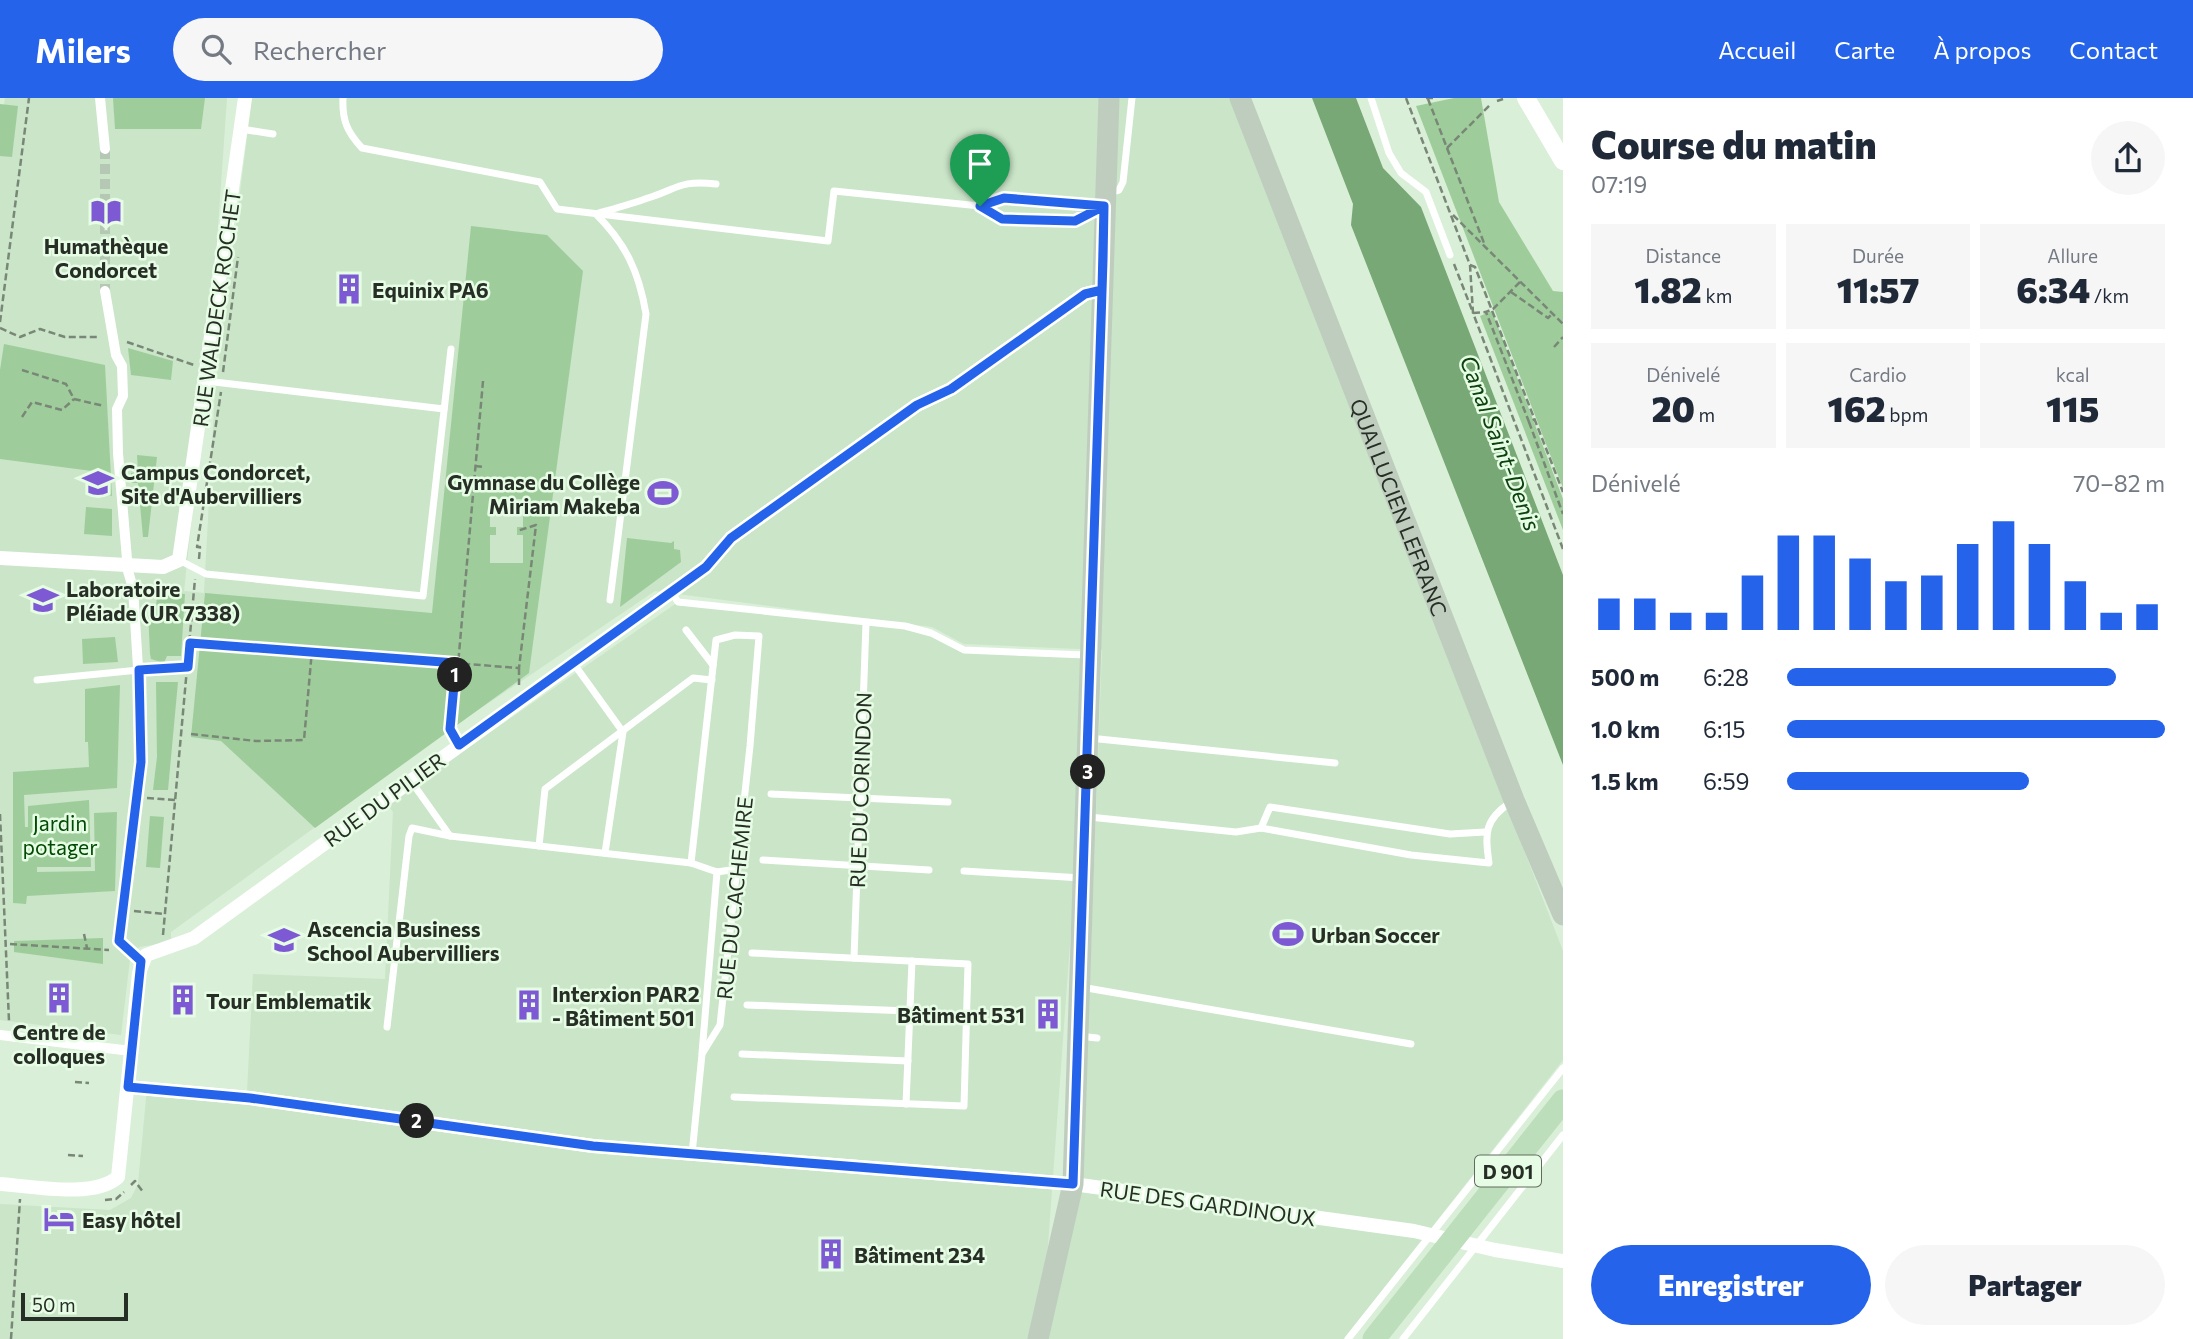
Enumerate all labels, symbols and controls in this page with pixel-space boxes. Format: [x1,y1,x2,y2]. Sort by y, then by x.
search box [173,18,663,81]
text: Milers [35,29,131,70]
icon: search [197,30,235,68]
text: Rechercher [253,34,386,65]
text: Accueil [1718,35,1796,64]
text: Carte [1834,35,1895,64]
text: À propos [1933,35,2031,64]
text: Contact [2069,35,2158,64]
text: Course du matin [1591,120,1876,167]
button: share [2091,121,2165,195]
pin [950,134,1010,206]
icon: arrive [961,145,999,183]
text: 07:19 [1591,170,1647,198]
street label: RUE WALDECK ROCHET [187,188,245,428]
library icon: Humathèque Condorcet [89,195,123,229]
place label: Humathèque Condorcet [44,233,168,282]
text: Distance [1646,244,1721,267]
text: Durée [1852,244,1904,267]
text: Allure [2047,244,2098,267]
text: 1.82 [1634,267,1702,310]
text: 11:57 [1837,267,1919,310]
text: 6:34 [2016,267,2090,310]
building icon: Equinix PA6 [332,272,366,306]
place label: Equinix PA6 [372,277,489,302]
text: km [1702,284,1732,307]
text: /km [2090,284,2129,307]
water label: Canal Saint-Denis [1455,351,1547,535]
text: Dénivelé [1646,363,1720,386]
text: Cardio [1849,363,1907,386]
text: kcal [2056,363,2090,386]
text: 20 [1652,386,1695,429]
text: 162 [1828,386,1886,429]
text: 115 [2046,386,2099,429]
street label: QUAI LUCIEN LEFRANC [1346,395,1453,619]
text: m [1695,403,1715,426]
text: bpm [1886,403,1928,426]
place label: Campus Condorcet, Site d'Aubervilliers [121,459,310,508]
school or university icon: Campus Condorcet, Site d'Aubervilliers [81,466,115,500]
place label: Gymnase du Collège Miriam Makeba [447,469,640,518]
text: Dénivelé [1591,469,1681,497]
text: 70–82 m [2073,469,2165,497]
sports icon: Gymnase du Collège Miriam Makeba [646,476,680,510]
place label: Laboratoire Pléiade (UR 7338) [66,576,240,625]
school or university icon: Laboratoire Pléiade (UR 7338) [26,583,60,617]
pin: 1 [438,658,472,692]
text: 1 [450,663,459,686]
text: 500 m [1591,663,1659,691]
text: 6:28 [1703,663,1749,691]
street label: RUE DU CORINDON [844,692,876,888]
text: 1.0 km [1591,715,1660,743]
text: 6:15 [1703,715,1745,743]
street label: RUE DU PILIER [318,747,450,851]
pin: 3 [1070,754,1106,790]
text: 3 [1082,760,1093,783]
text: 1.5 km [1591,767,1659,795]
text: 6:59 [1703,767,1750,795]
street label: RUE DU CACHEMIRE [711,795,757,1001]
park label: Jardin potager [22,810,98,859]
place label: Ascencia Business School Aubervilliers [307,916,500,965]
sports icon: Urban Soccer [1271,917,1305,951]
place label: Urban Soccer [1311,922,1440,947]
school or university icon: Ascencia Business School Aubervilliers [267,923,301,957]
building icon: Centre de colloques [42,981,76,1015]
place label: Interxion PAR2 - Bâtiment 501 [552,981,700,1030]
building icon: Tour Emblematik [166,983,200,1017]
place label: Tour Emblematik [206,988,371,1013]
building icon: Interxion PAR2 - Bâtiment 501 [512,988,546,1022]
building icon: Bâtiment 531 [1031,997,1065,1031]
place label: Bâtiment 531 [897,1002,1025,1027]
place label: Centre de colloques [12,1019,106,1068]
pin: 2 [400,1104,434,1138]
text: 2 [411,1109,422,1132]
road number: D 901 [1475,1156,1541,1186]
street label: RUE DES GARDINOUX [1099,1175,1317,1231]
hotel icon: Easy hôtel [42,1202,76,1236]
place label: Easy hôtel [82,1207,181,1232]
building icon: Bâtiment 234 [814,1237,848,1271]
place label: Bâtiment 234 [854,1242,985,1267]
button: Enregistrer [1591,1245,1871,1325]
button: Partager [1885,1245,2165,1325]
scale bar [21,1290,128,1322]
text: 50 m [32,1293,76,1316]

